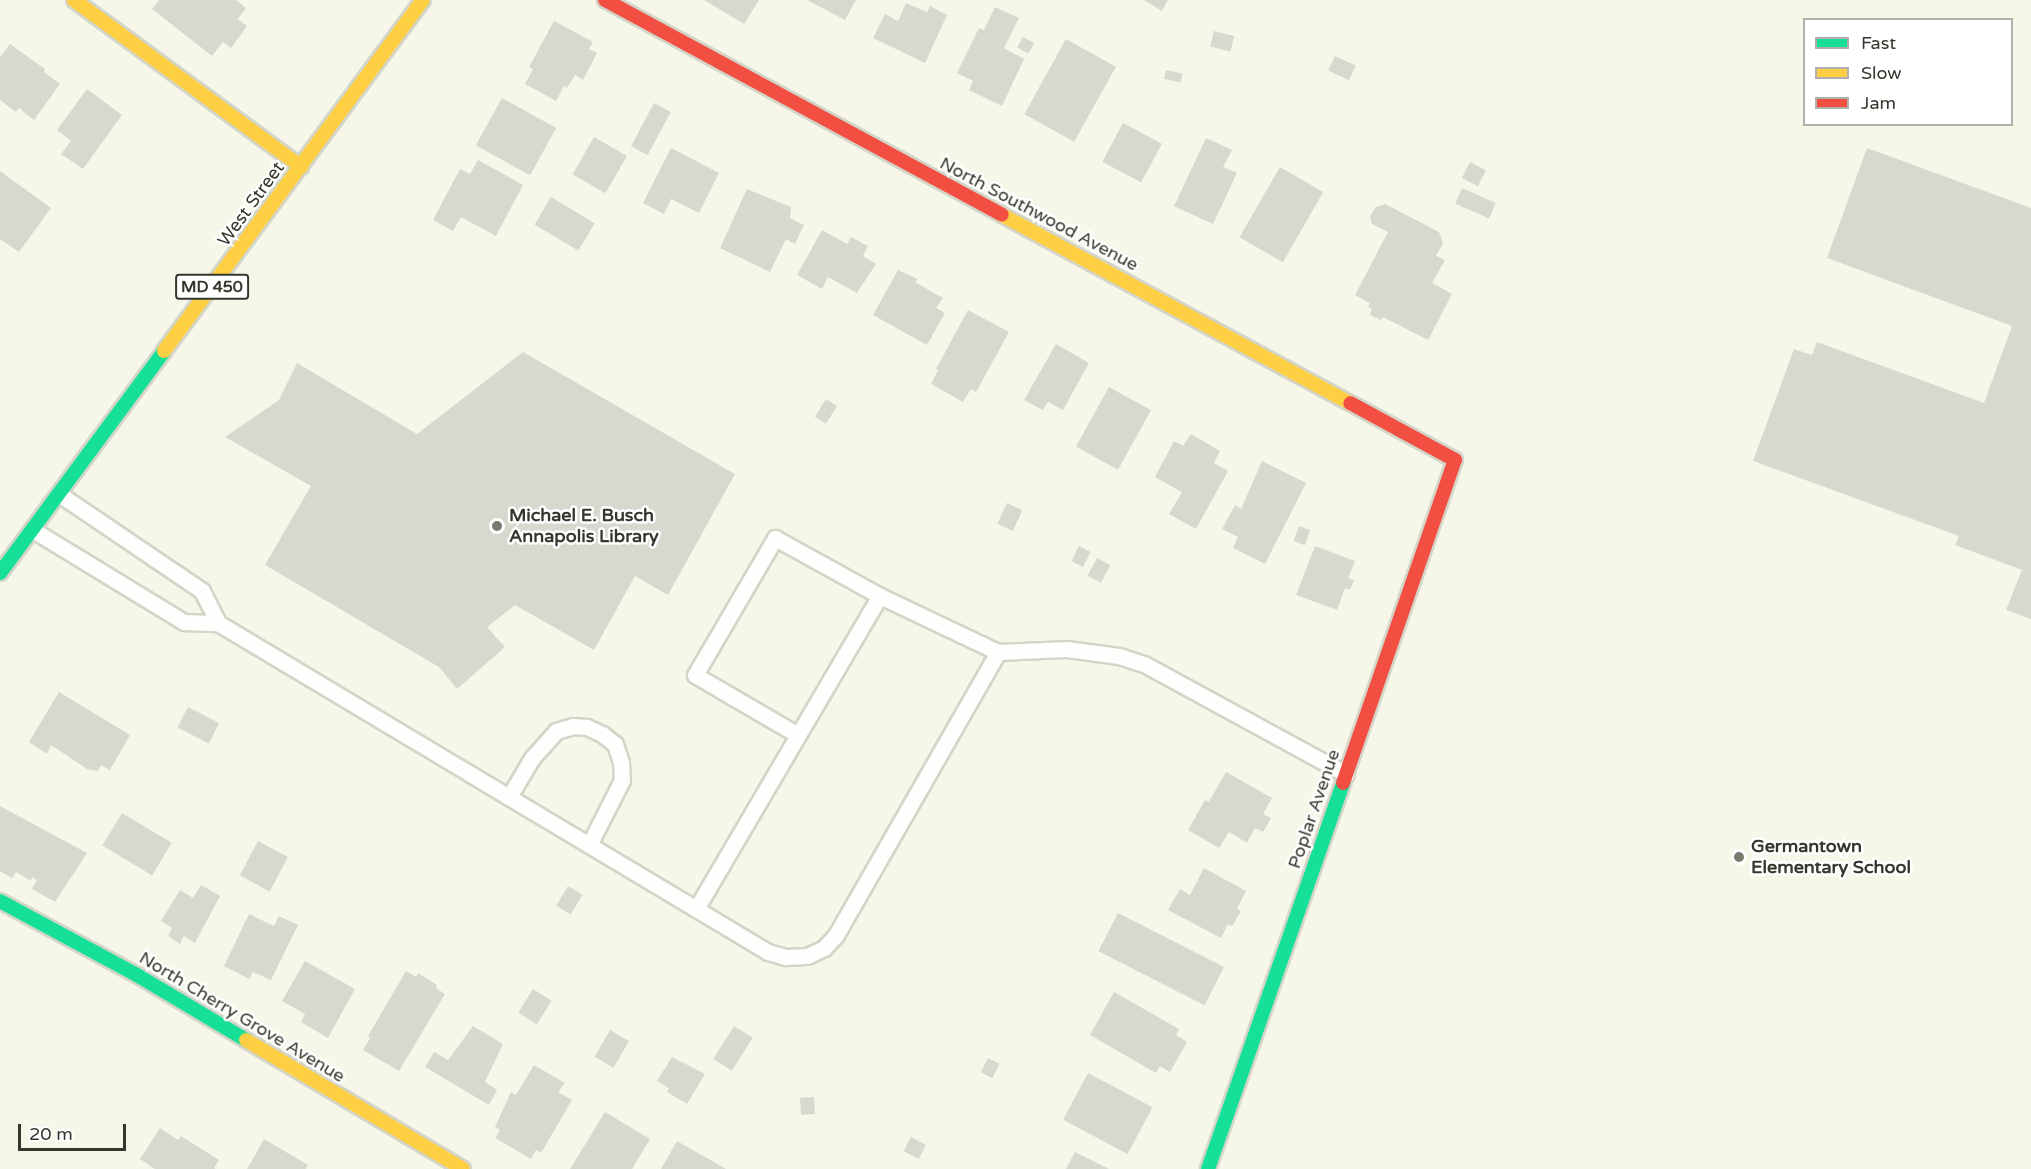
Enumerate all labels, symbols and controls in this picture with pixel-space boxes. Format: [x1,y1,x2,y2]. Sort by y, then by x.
legend [1803,18,2013,126]
text: Fast [1861,32,1896,54]
text: Slow [1861,62,1902,84]
text: Jam [1861,92,1896,114]
street label: North Southwood Avenue [936,152,1142,276]
street label: West Street [213,158,289,250]
road number: MD 450 [174,274,250,300]
place label: Michael E. Busch Annapolis Library [509,505,659,548]
marker: Michael E. Busch Annapolis Library [490,519,504,533]
street label: Poplar Avenue [1283,747,1345,871]
place label: Germantown Elementary School [1751,836,1911,878]
marker: Germantown Elementary School [1732,850,1746,864]
street label: North Cherry Grove Avenue [135,947,349,1087]
scale bar [21,1112,129,1150]
text: 20 m [29,1123,73,1145]

